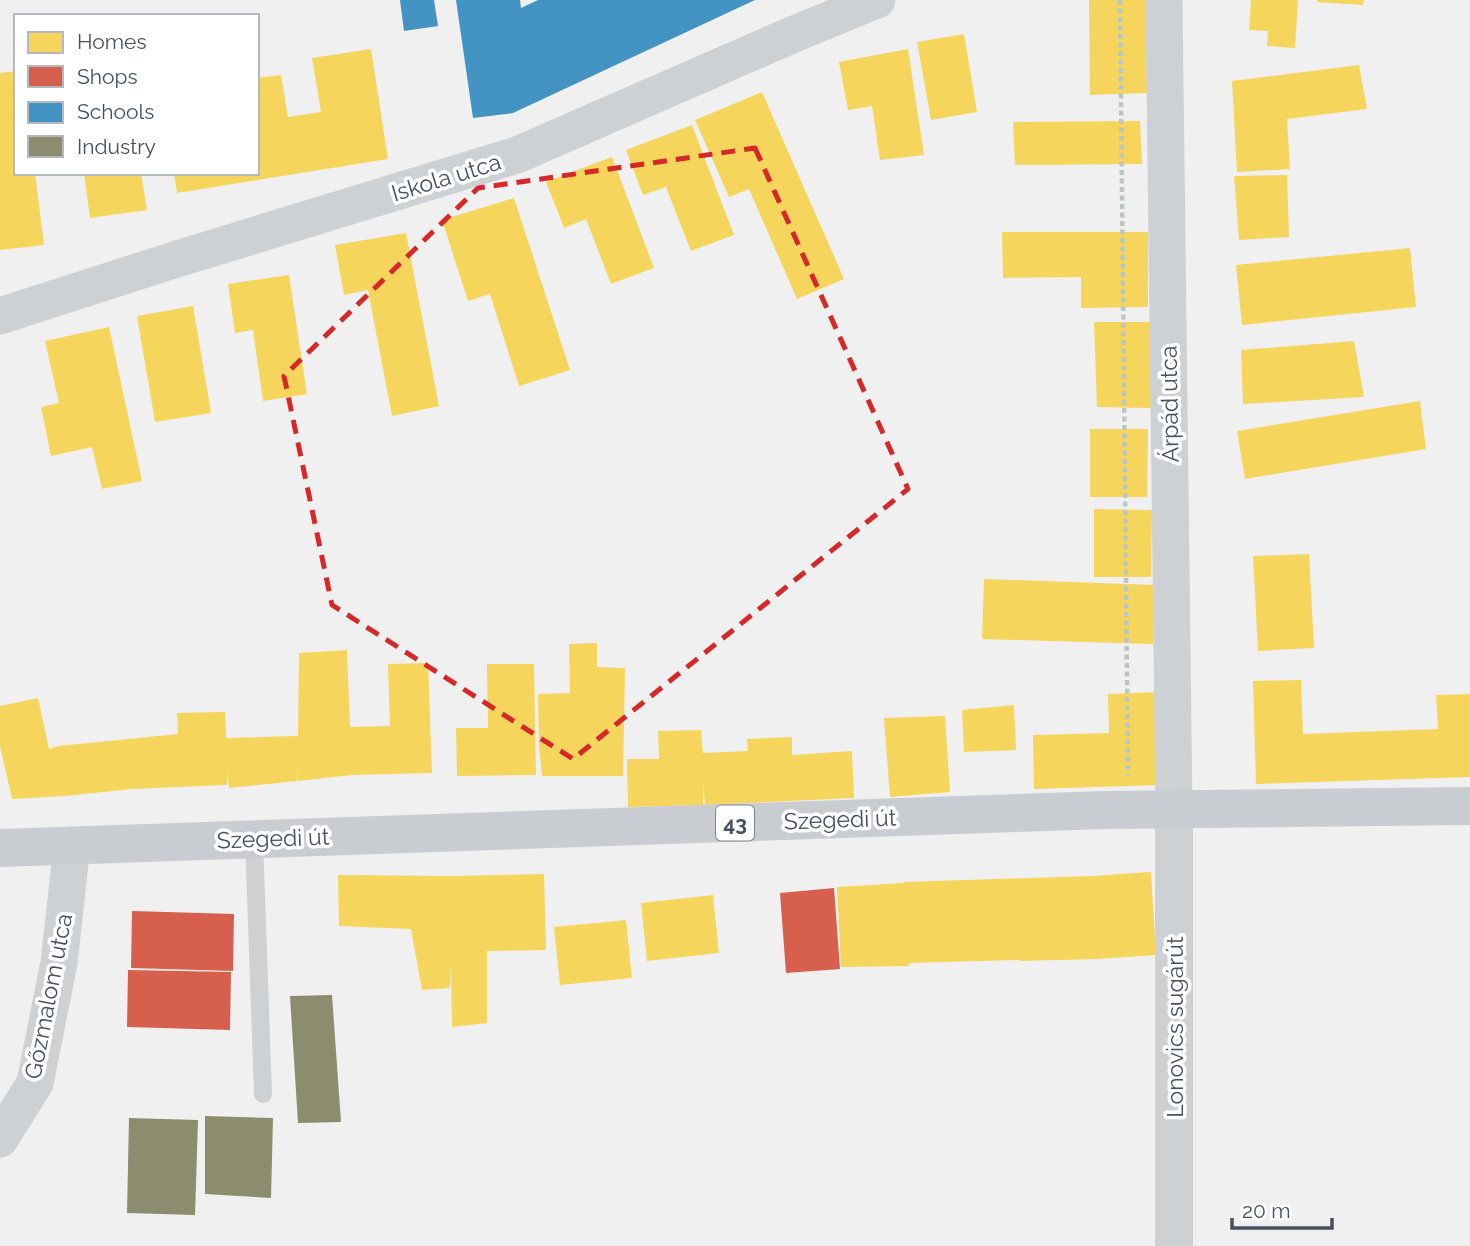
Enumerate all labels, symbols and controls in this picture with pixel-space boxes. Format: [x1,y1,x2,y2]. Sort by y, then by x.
legend [14,14,259,175]
text: Homes [77,29,147,54]
text: Shops [77,64,138,89]
text: Schools [77,99,154,124]
text: Industry [77,134,156,159]
street label: Iskola utca [388,148,504,206]
street label: Árpád utca [1154,345,1184,463]
street label: Szegedi út [783,804,897,834]
road number: 43 [716,806,754,840]
street label: Szegedi út [216,823,330,853]
street label: Gőzmalom utca [19,911,77,1081]
street label: Lonovics sugárút [1161,936,1188,1118]
scale bar [1232,1186,1332,1230]
text: 20 m [1242,1198,1290,1223]

